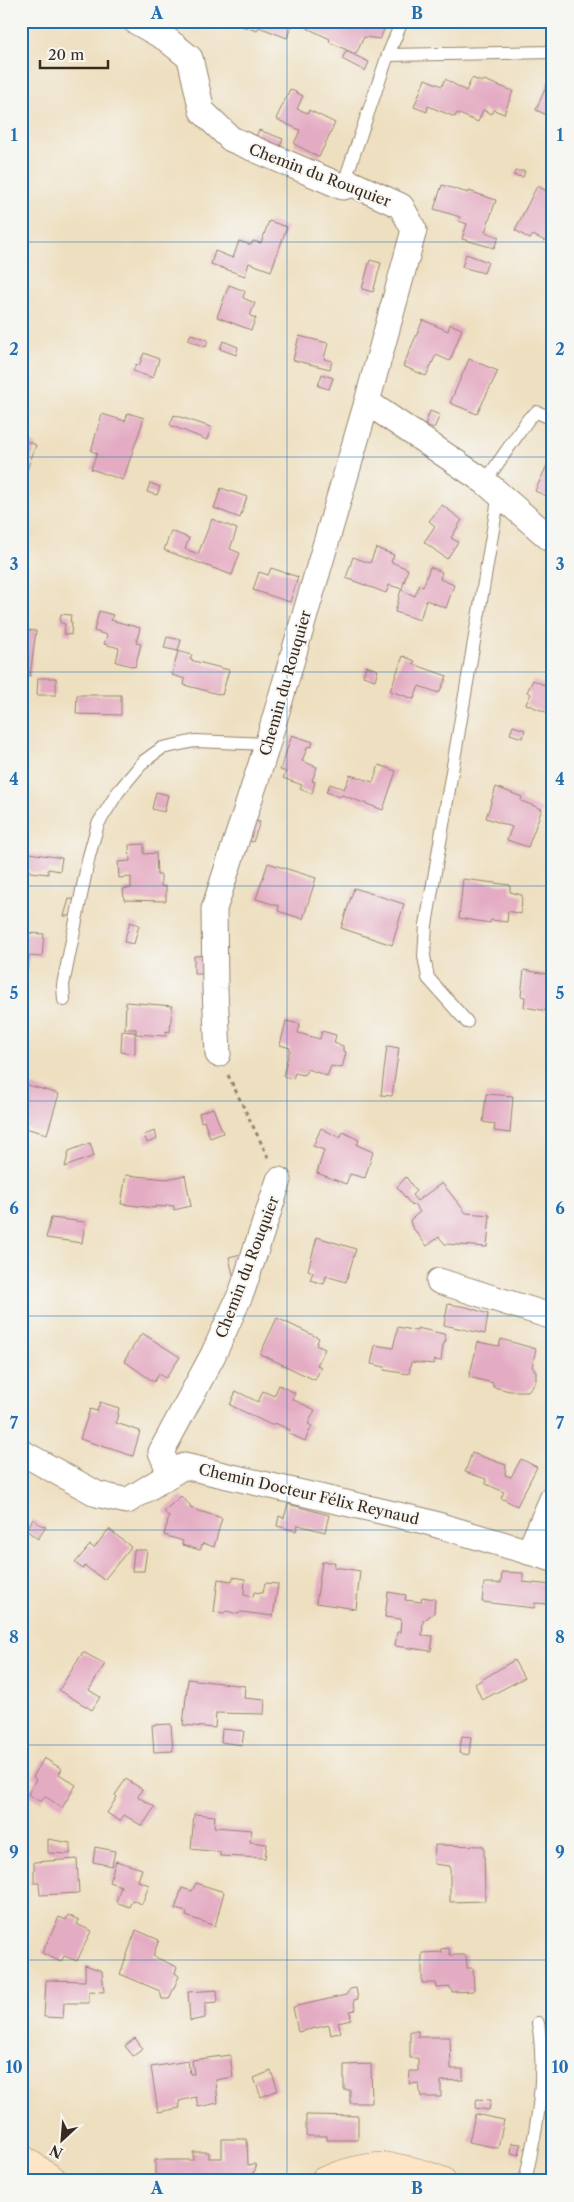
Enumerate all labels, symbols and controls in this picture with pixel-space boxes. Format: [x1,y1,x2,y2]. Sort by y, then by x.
text: A [150,3,164,23]
text: B [411,3,423,23]
scale bar [40,38,108,70]
text: 20 m [48,45,84,64]
text: 1 [10,125,18,145]
text: 1 [556,125,564,145]
street label: Chemin du Rouquier [246,139,394,211]
text: 2 [9,339,19,359]
text: 2 [555,339,565,359]
text: 3 [9,554,19,574]
text: 3 [555,554,565,574]
street label: Chemin du Rouquier [255,607,315,758]
text: 4 [9,769,19,789]
text: 4 [555,769,565,789]
text: 5 [10,983,19,1003]
text: 5 [556,983,565,1003]
street label: Chemin du Rouquier [211,1193,283,1341]
text: 6 [9,1198,19,1218]
text: 6 [555,1198,565,1218]
text: 7 [10,1413,19,1433]
text: 7 [556,1413,565,1433]
street label: Chemin Docteur Félix Reynaud [197,1459,421,1529]
text: 8 [9,1627,19,1647]
text: 8 [555,1627,565,1647]
text: 9 [9,1842,19,1862]
text: 9 [555,1842,565,1862]
text: 10 [5,2057,23,2077]
text: 10 [551,2057,569,2077]
north arrow [38,2114,88,2164]
text: N [47,2141,66,2162]
text: A [150,2178,164,2198]
text: B [411,2178,423,2198]

